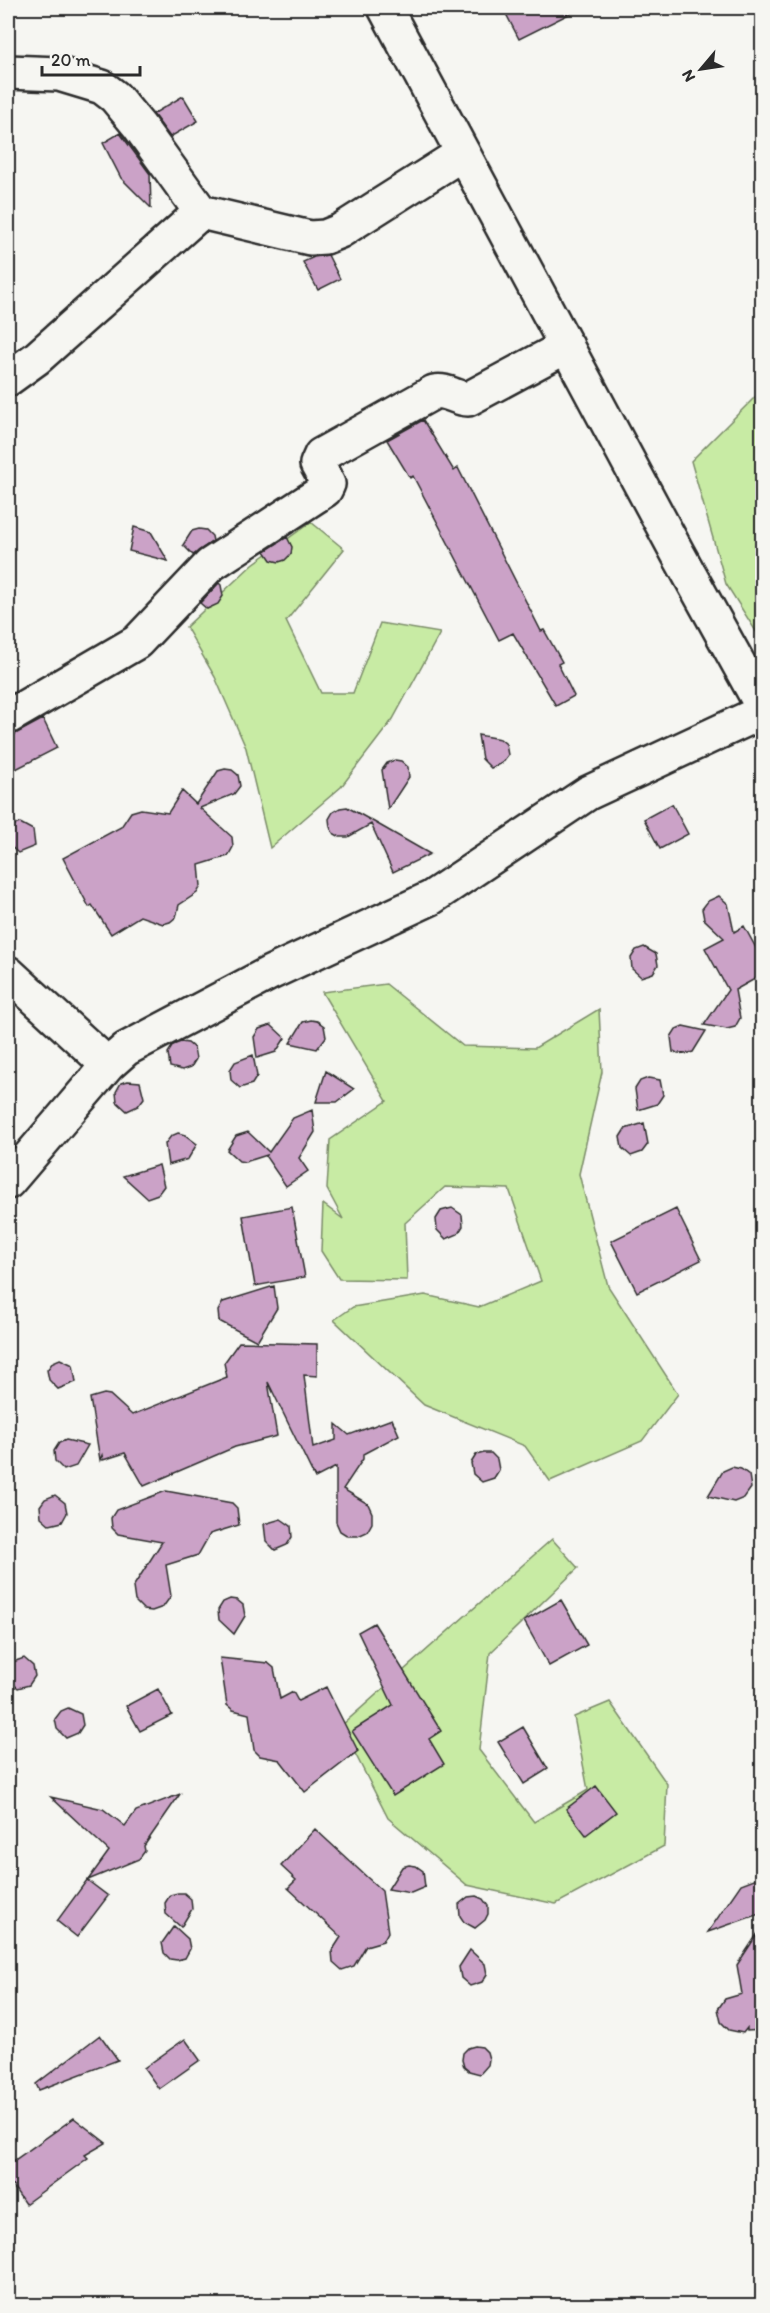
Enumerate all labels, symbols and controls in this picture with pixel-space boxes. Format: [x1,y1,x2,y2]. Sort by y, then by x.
scale bar [42,39,140,77]
north arrow [671,39,731,99]
text: 20 m [51,49,91,71]
text: N [677,67,699,85]

